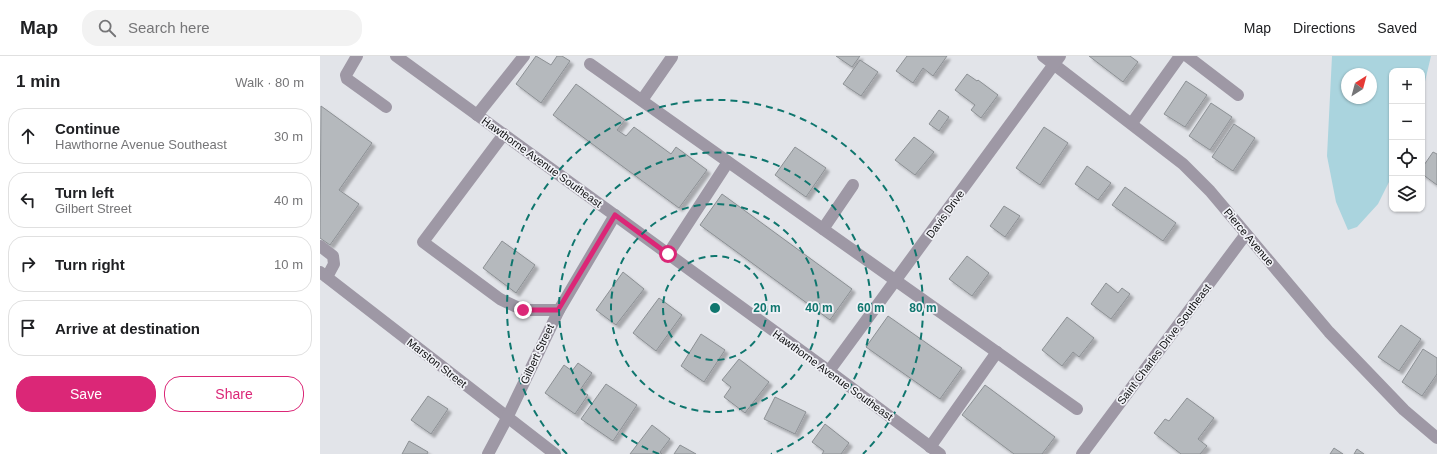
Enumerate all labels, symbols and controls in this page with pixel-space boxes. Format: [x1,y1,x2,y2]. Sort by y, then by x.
search box [82,10,362,46]
text: Map [20,17,58,38]
icon: search [96,17,118,39]
text: Search here [128,19,210,36]
text: Map [1244,20,1271,36]
text: Directions [1293,20,1355,36]
text: Saved [1377,20,1417,36]
north arrow [1341,68,1377,104]
map controls [1389,68,1425,212]
button: + [1389,68,1425,104]
text: 1 min [16,72,60,91]
text: Walk · 80 m [235,75,304,90]
button: − [1389,104,1425,140]
street label: Hawthorne Avenue Southeast [480,114,604,210]
text: Continue [55,120,120,137]
icon: ahead [17,125,39,147]
text: 30 m [274,129,303,144]
text: Hawthorne Avenue Southeast [55,137,227,152]
button: locate [1389,140,1425,176]
button: layers [1389,176,1425,212]
text: Turn left [55,184,114,201]
street label: Davis Drive [924,188,966,240]
icon: left [17,189,39,211]
text: 40 m [274,193,303,208]
text: Gilbert Street [55,201,132,216]
street label: Pierce Avenue [1222,206,1276,268]
route start [659,245,677,263]
icon: right [17,253,39,275]
text: Turn right [55,256,125,273]
text: 10 m [274,257,303,272]
street label: Saint Charles Drive Southeast [1115,282,1213,406]
route end [514,301,532,319]
centre of rings [708,301,722,315]
text: 20 m [753,301,781,315]
text: 40 m [805,301,833,315]
text: 60 m [857,301,885,315]
text: 80 m [909,301,937,315]
icon: arrive [17,317,39,339]
text: Arrive at destination [55,320,200,337]
street label: Gilbert Street [518,322,556,386]
street label: Hawthorne Avenue Southeast [771,327,895,423]
street label: Marston Street [405,336,469,390]
button: Save [16,376,156,412]
button: Share [164,376,304,412]

